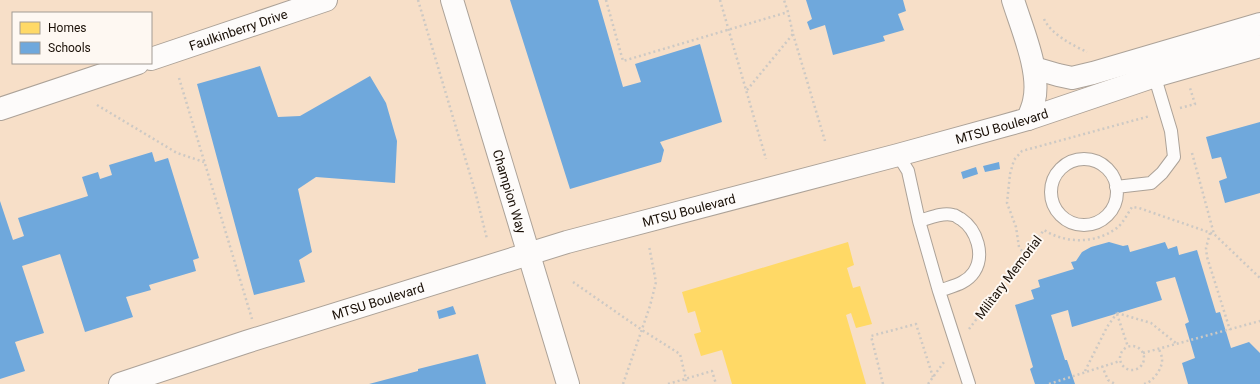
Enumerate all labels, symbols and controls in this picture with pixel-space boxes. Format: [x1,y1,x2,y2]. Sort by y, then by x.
street label: Faulkinberry Drive [187,6,290,54]
legend [12,12,152,64]
text: Homes [48,21,86,35]
text: Schools [48,41,91,55]
street label: MTSU Boulevard [954,106,1050,147]
street label: Champion Way [490,148,529,235]
street label: MTSU Boulevard [641,191,737,230]
street label: Military Memorial [972,232,1045,322]
street label: MTSU Boulevard [330,280,426,323]

